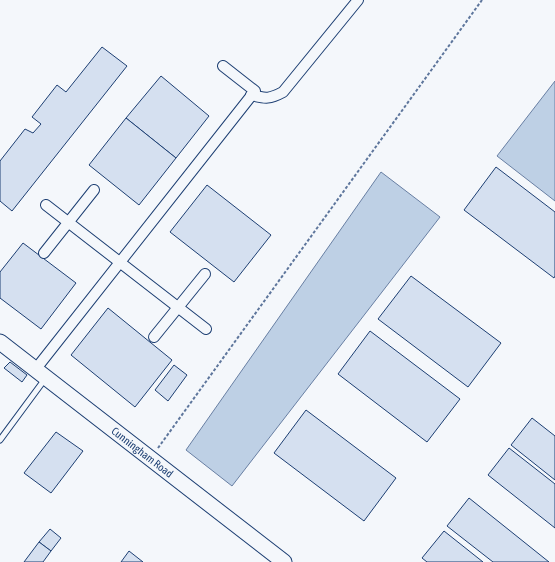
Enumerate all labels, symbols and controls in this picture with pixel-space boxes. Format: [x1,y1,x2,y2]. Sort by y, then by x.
street label: Cunningham Road [109,425,175,480]

